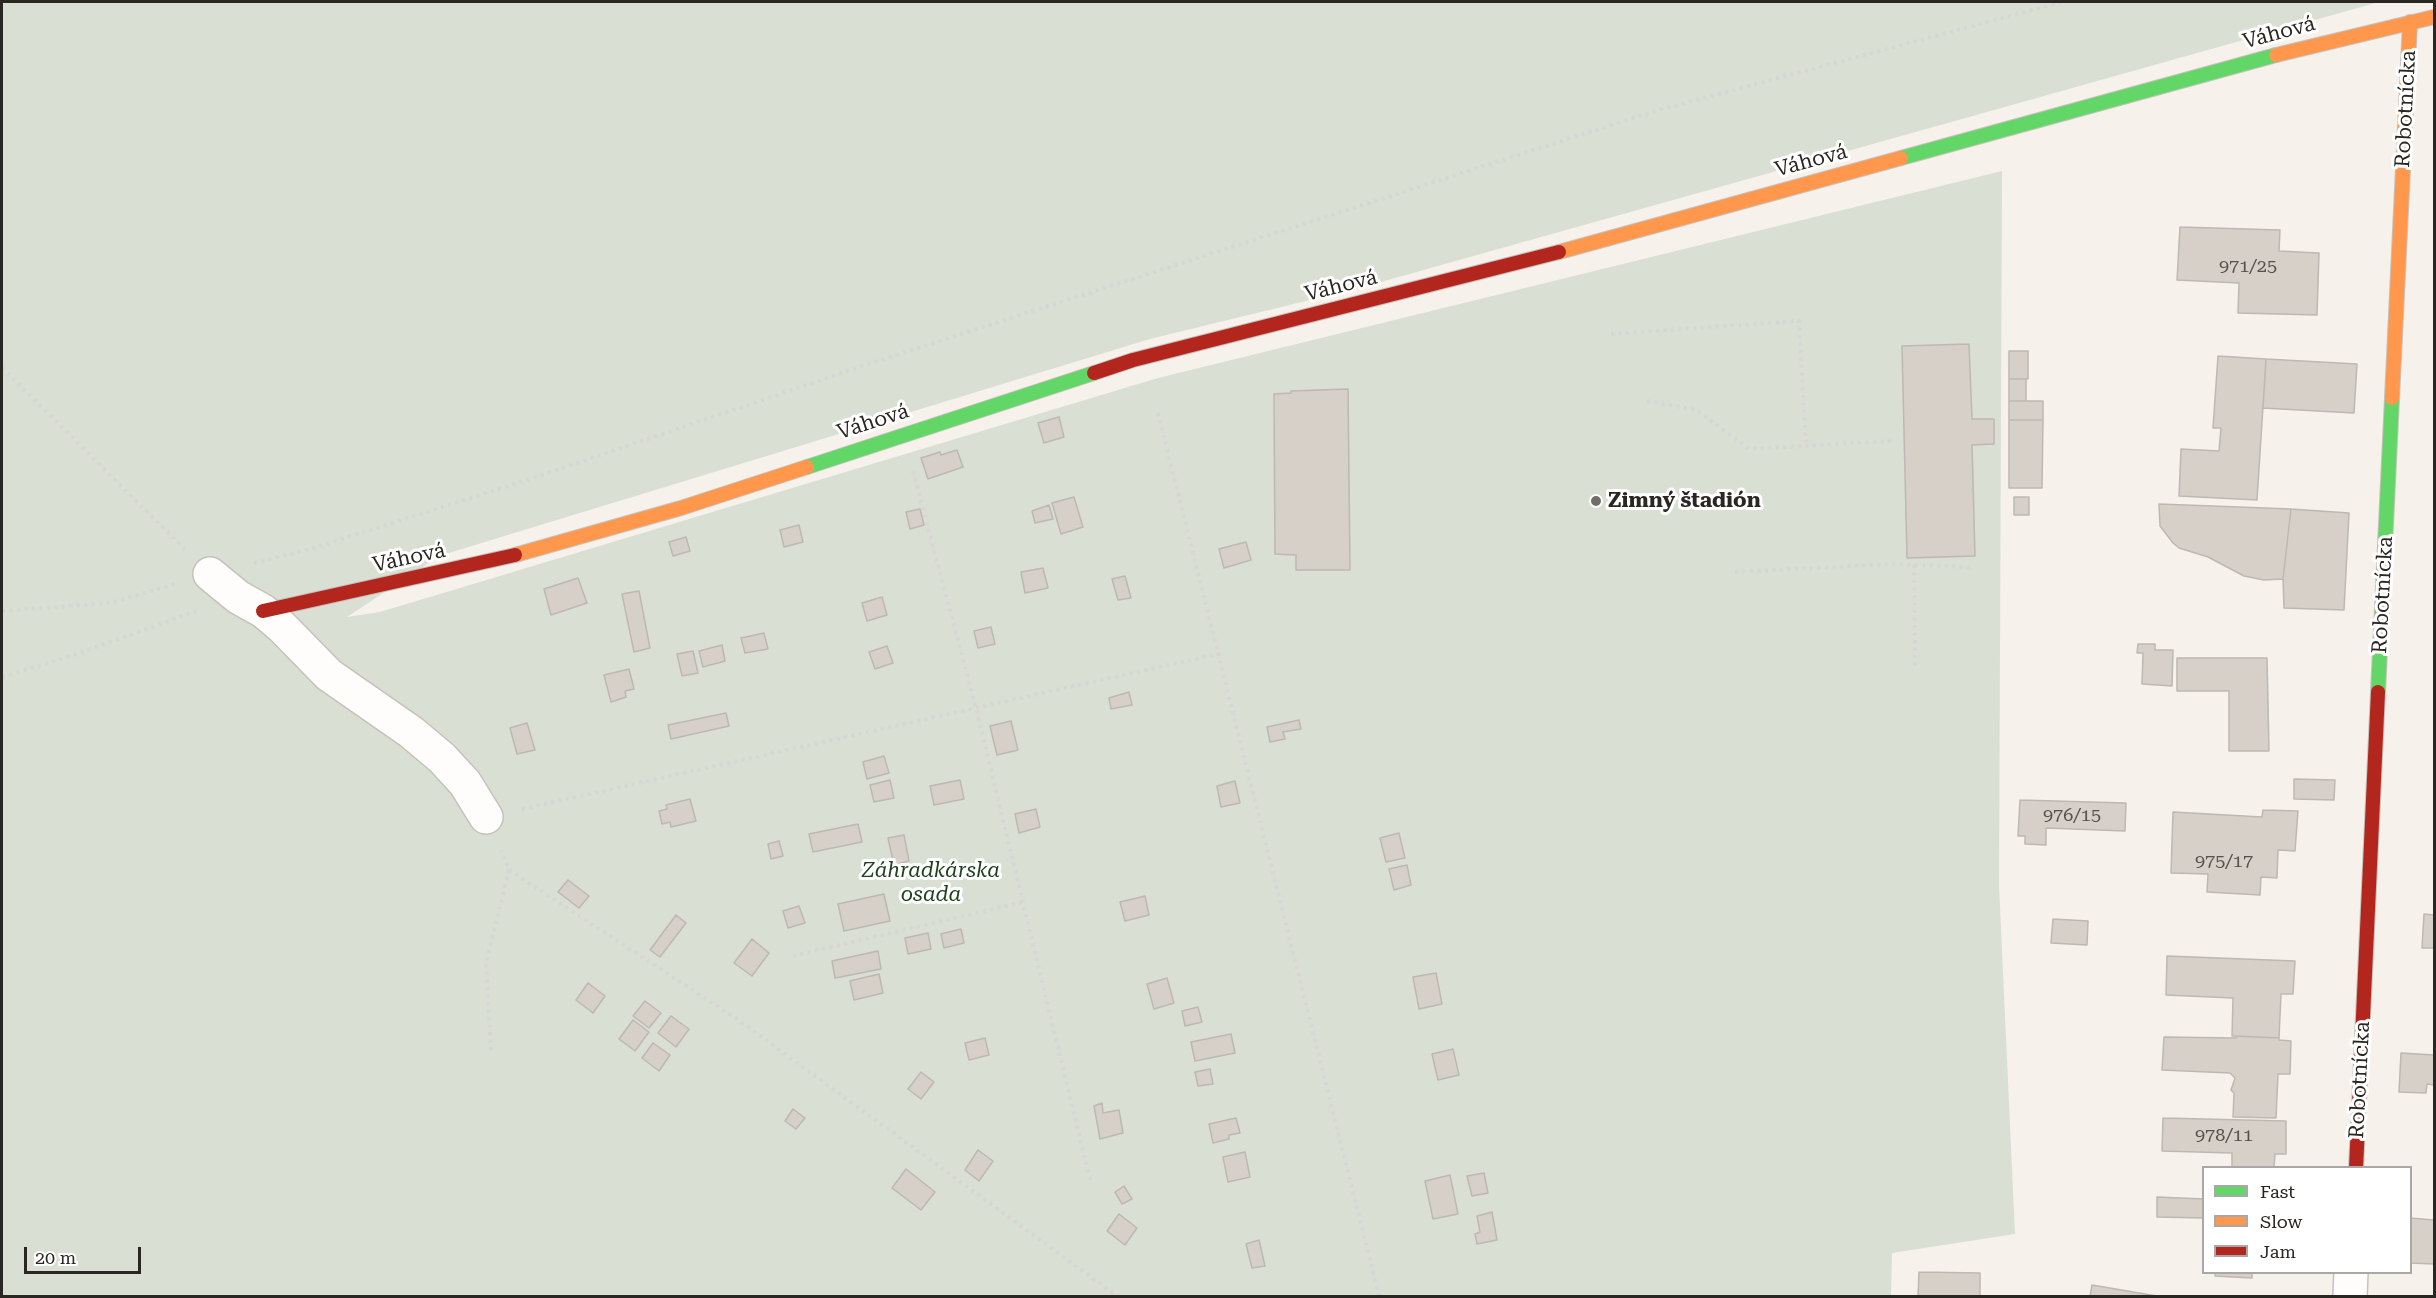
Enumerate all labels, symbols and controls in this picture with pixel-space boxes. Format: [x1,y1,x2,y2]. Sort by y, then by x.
street label: Váhová [2240,11,2318,55]
street label: Robotnícka [2390,50,2422,168]
street label: Váhová [1772,139,1850,183]
house number: 971/25 [2219,256,2277,278]
street label: Váhová [1302,265,1380,307]
street label: Váhová [834,399,912,445]
place label: Zimný štadión [1608,488,1761,514]
marker: Zimný štadión [1589,494,1603,508]
street label: Robotnícka [2367,536,2399,654]
street label: Váhová [370,538,448,578]
house number: 976/15 [2043,805,2101,827]
house number: 975/17 [2195,851,2253,873]
park label: Záhradkárska osada [862,858,1000,908]
street label: Robotnícka [2344,1021,2376,1139]
house number: 978/11 [2195,1125,2253,1147]
legend [2202,1166,2412,1274]
text: Fast [2260,1181,2295,1202]
text: Slow [2260,1211,2302,1232]
scale bar [27,1235,144,1273]
text: Jam [2260,1241,2296,1262]
text: 20 m [35,1247,76,1268]

